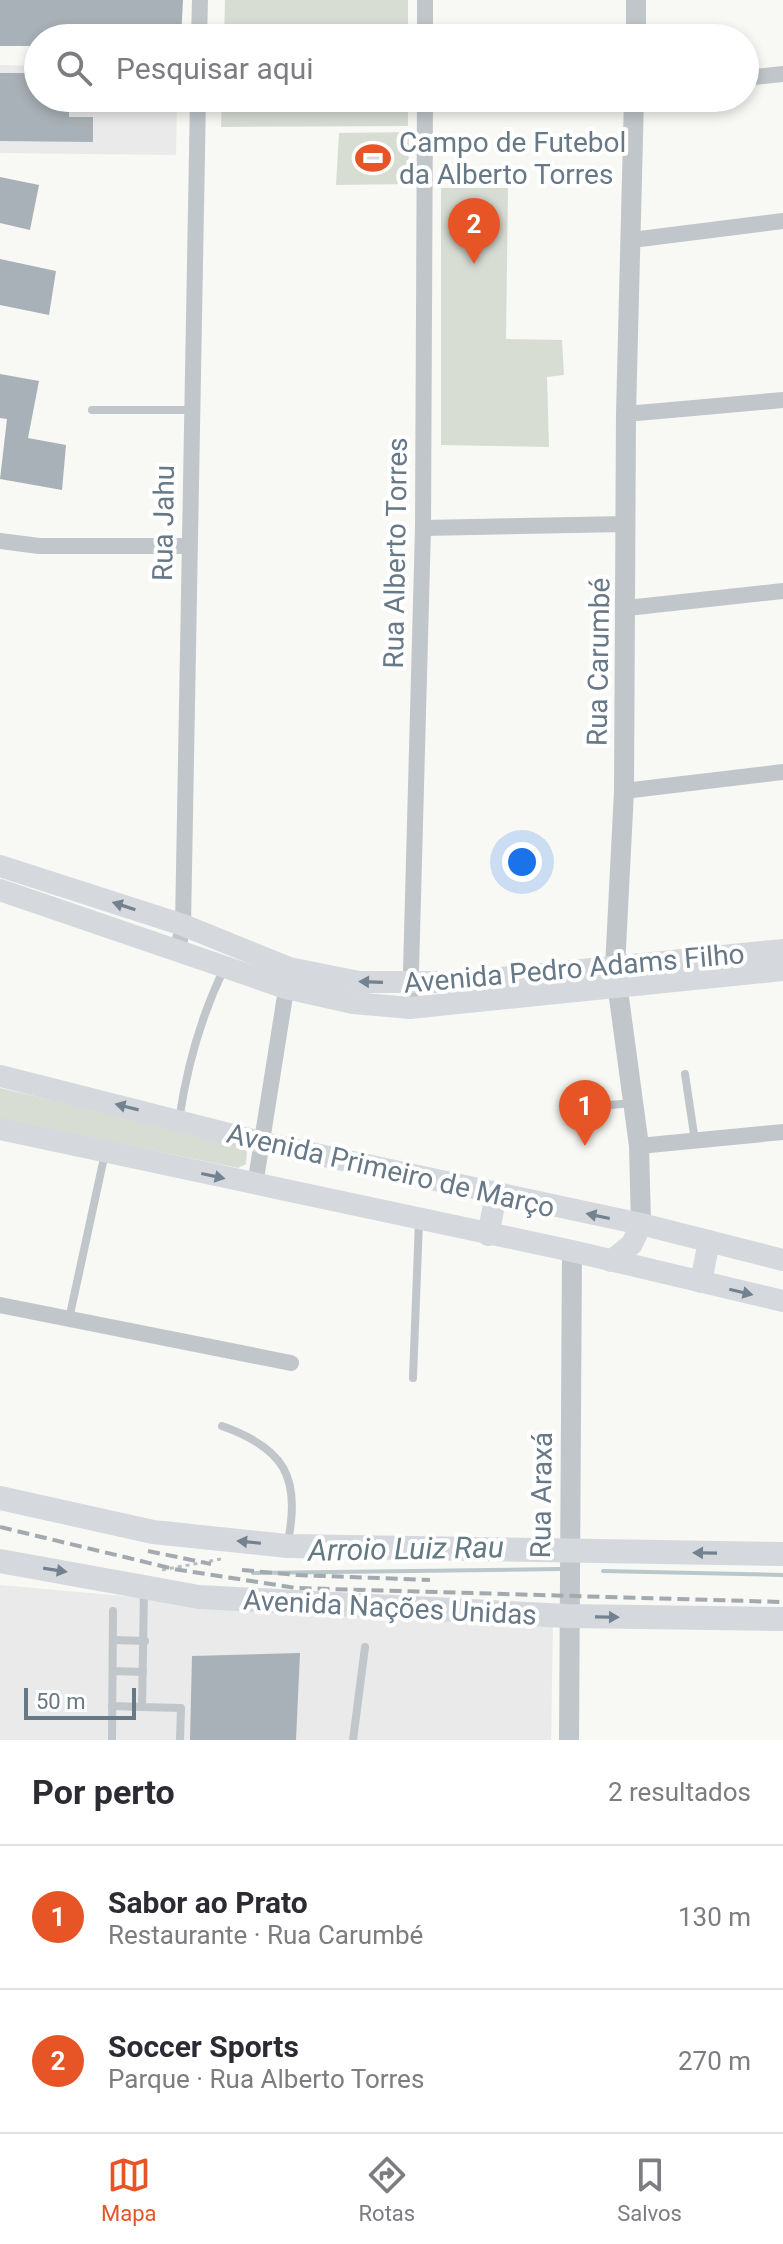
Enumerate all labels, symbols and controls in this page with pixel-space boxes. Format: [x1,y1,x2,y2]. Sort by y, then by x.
search box [24,24,759,112]
icon: search [52,46,96,90]
text: Pesquisar aqui [116,51,314,86]
place label: Campo de Futebol da Alberto Torres [399,126,626,191]
sports icon: Campo de Futebol da Alberto Torres [354,139,392,177]
pin: 2 [448,198,500,264]
street label: Rua Alberto Torres [377,437,414,669]
street label: Rua Jahu [146,465,181,581]
street label: Rua Carumbé [581,578,616,746]
your location [502,842,542,882]
one-way arrow [111,899,135,911]
street label: Avenida Pedro Adams Filho [402,937,746,1000]
one-way arrow [358,976,383,989]
pin: 1 [559,1080,611,1146]
one-way arrow [114,1101,139,1113]
street label: Avenida Primeiro de Março [224,1117,558,1224]
one-way arrow [201,1170,226,1183]
one-way arrow [586,1209,611,1221]
one-way arrow [729,1286,754,1298]
street label: Rua Araxá [524,1432,559,1559]
water label: Arroio Luiz Rau [306,1529,504,1568]
one-way arrow [236,1536,261,1549]
one-way arrow [692,1547,717,1559]
one-way arrow [43,1565,68,1577]
street label: Avenida Nações Unidas [242,1583,538,1632]
one-way arrow [595,1610,620,1623]
scale bar [24,1684,136,1720]
text: 50 m [36,1689,85,1714]
text: Por perto [32,1772,175,1812]
text: 2 resultados [608,1777,751,1807]
text: Sabor ao Prato [108,1885,308,1920]
text: 1 [51,1902,65,1932]
text: 130 m [678,1902,751,1932]
text: Restaurante · Rua Carumbé [108,1920,423,1950]
text: Soccer Sports [108,2029,299,2064]
text: 2 [51,2046,65,2076]
text: 270 m [678,2046,751,2076]
text: Parque · Rua Alberto Torres [108,2064,424,2094]
tab: Mapa [101,2153,157,2226]
tab: Rotas [359,2153,415,2226]
tab: Salvos [617,2153,682,2226]

